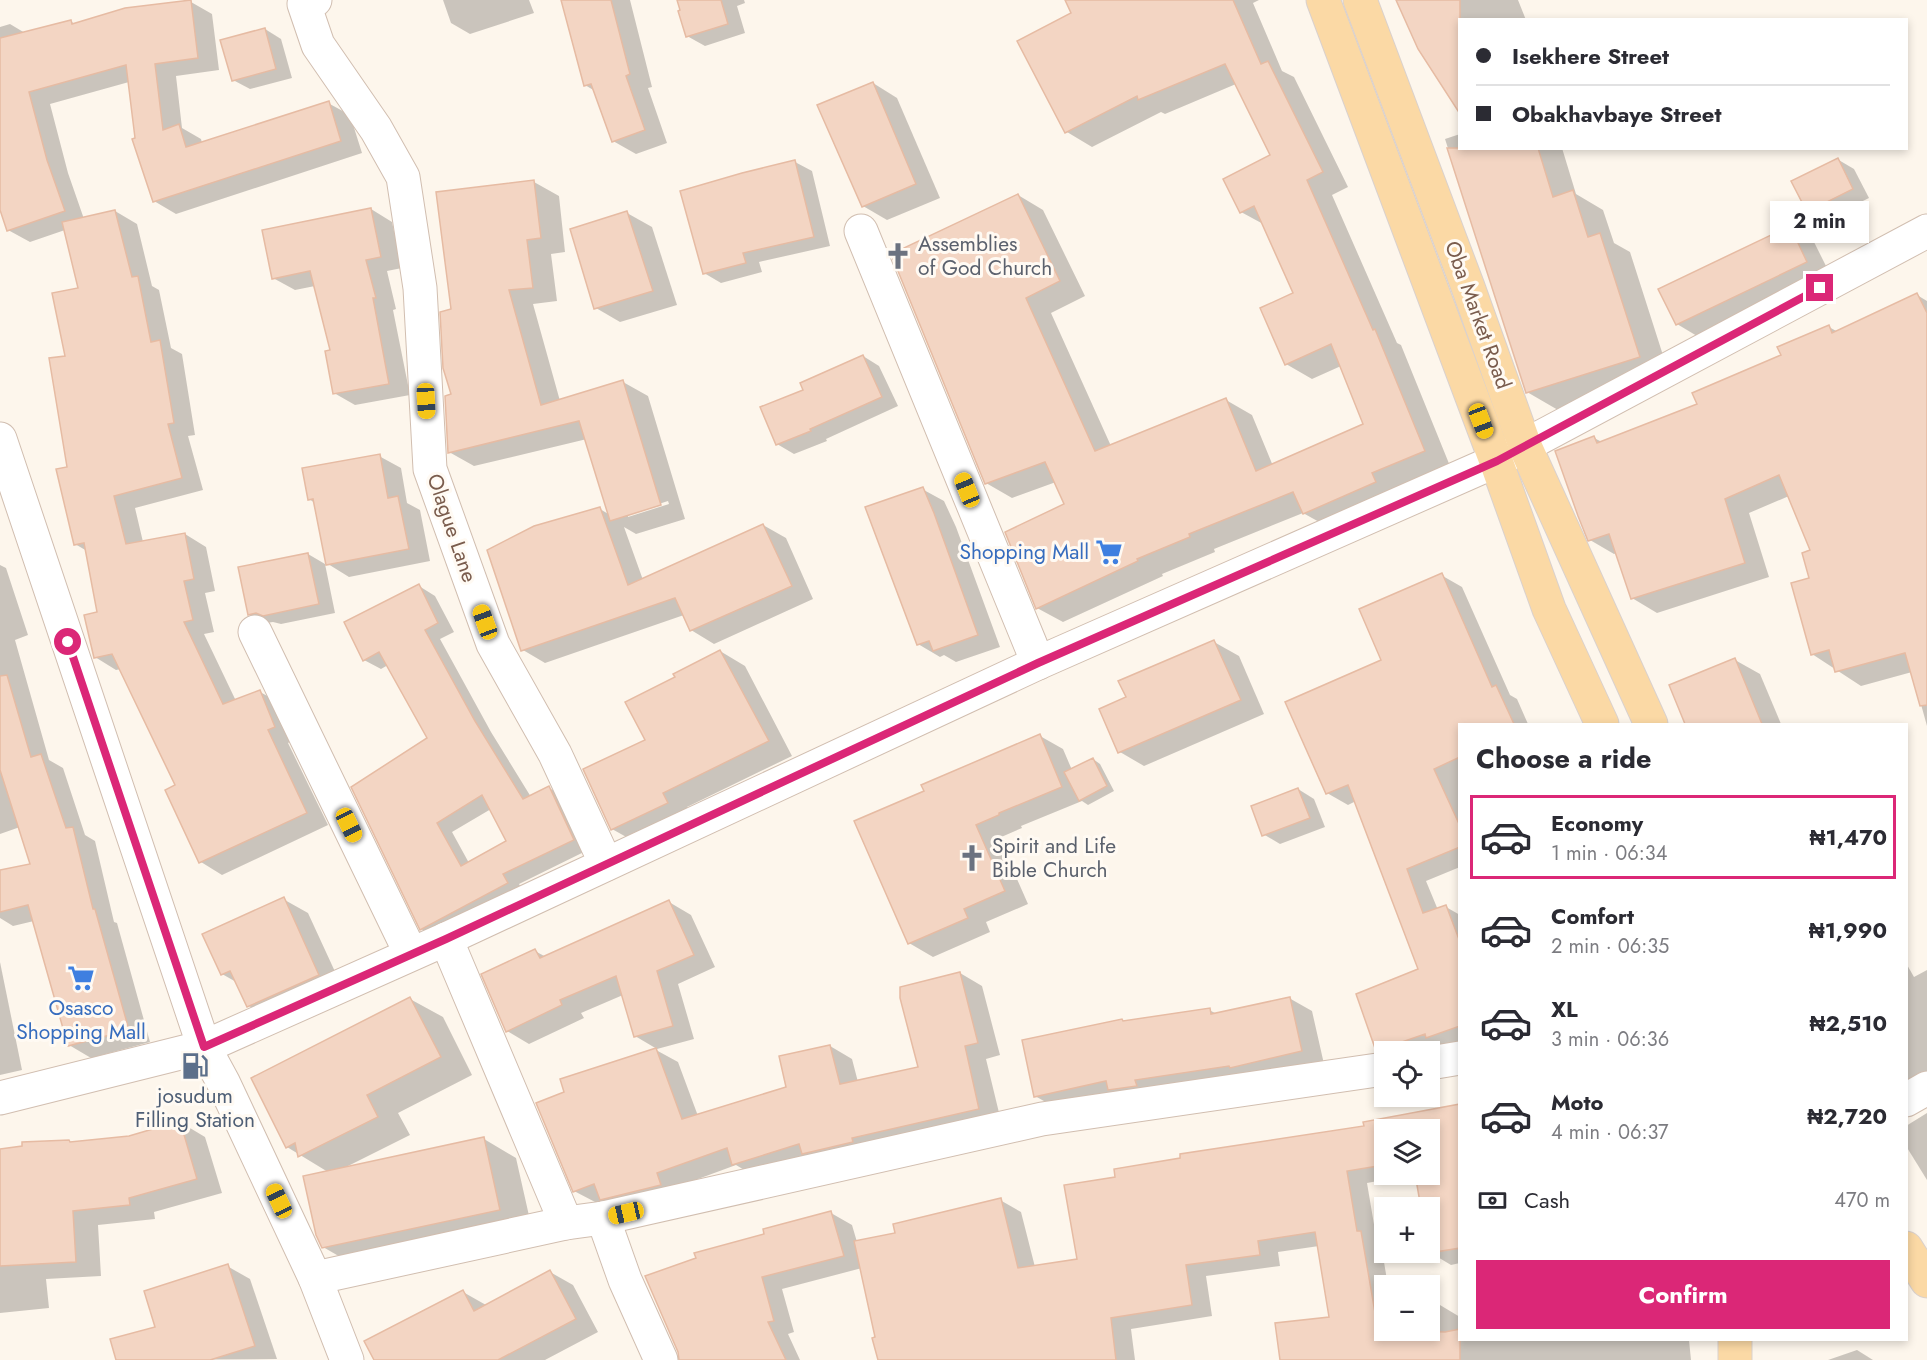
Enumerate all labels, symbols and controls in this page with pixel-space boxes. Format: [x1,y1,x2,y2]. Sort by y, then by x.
text: Isekhere Street [1512,40,1669,72]
text: Obakhavbaye Street [1512,98,1721,130]
callout: 2 min [1770,201,1870,243]
text: 2 min [1793,207,1846,236]
place label: Assemblies of God Church [918,229,1052,283]
street label: Oba Market Road [1437,237,1519,393]
church icon: Assemblies of God Church [883,241,913,271]
route end [1806,274,1833,301]
car [416,383,436,419]
car [1466,401,1496,441]
street label: Olague Lane [419,470,485,586]
car [952,470,982,510]
place label: Shopping Mall [960,537,1089,567]
supermarket icon: Shopping Mall [1094,537,1124,567]
car [470,602,500,642]
route start [54,628,81,655]
text: Choose a ride [1476,739,1651,778]
car [333,805,365,845]
text: Economy [1551,807,1643,839]
icon: car [1479,810,1533,864]
text: ₦1,470 [1810,821,1887,853]
place label: Spirit and Life Bible Church [992,831,1116,885]
text: 1 min · 06:34 [1551,839,1667,868]
church icon: Spirit and Life Bible Church [957,843,987,873]
text: Comfort [1551,900,1634,932]
icon: car [1479,903,1533,957]
text: ₦1,990 [1809,914,1887,946]
text: 2 min · 06:35 [1551,932,1669,961]
supermarket icon: Osasco Shopping Mall [66,963,96,993]
place label: Osasco Shopping Mall [16,993,146,1047]
text: XL [1551,993,1578,1025]
icon: car [1479,996,1533,1050]
text: ₦2,510 [1810,1007,1887,1039]
text: 3 min · 06:36 [1551,1025,1669,1054]
map controls [1374,1041,1440,1341]
button: locate [1374,1041,1440,1107]
fuel station icon: josudum Filling Station [180,1051,210,1081]
place label: josudum Filling Station [135,1081,255,1135]
text: Moto [1551,1086,1604,1118]
icon: car [1479,1089,1533,1143]
text: ₦2,720 [1807,1100,1887,1132]
text: 4 min · 06:37 [1551,1118,1669,1147]
button: layers [1374,1119,1440,1185]
car [263,1181,295,1221]
icon: cash [1476,1184,1509,1217]
text: Cash [1524,1184,1570,1216]
text: 470 m [1834,1186,1890,1215]
button: + [1374,1197,1440,1263]
car [606,1200,646,1226]
button: Confirm [1476,1260,1890,1329]
button: − [1374,1275,1440,1341]

